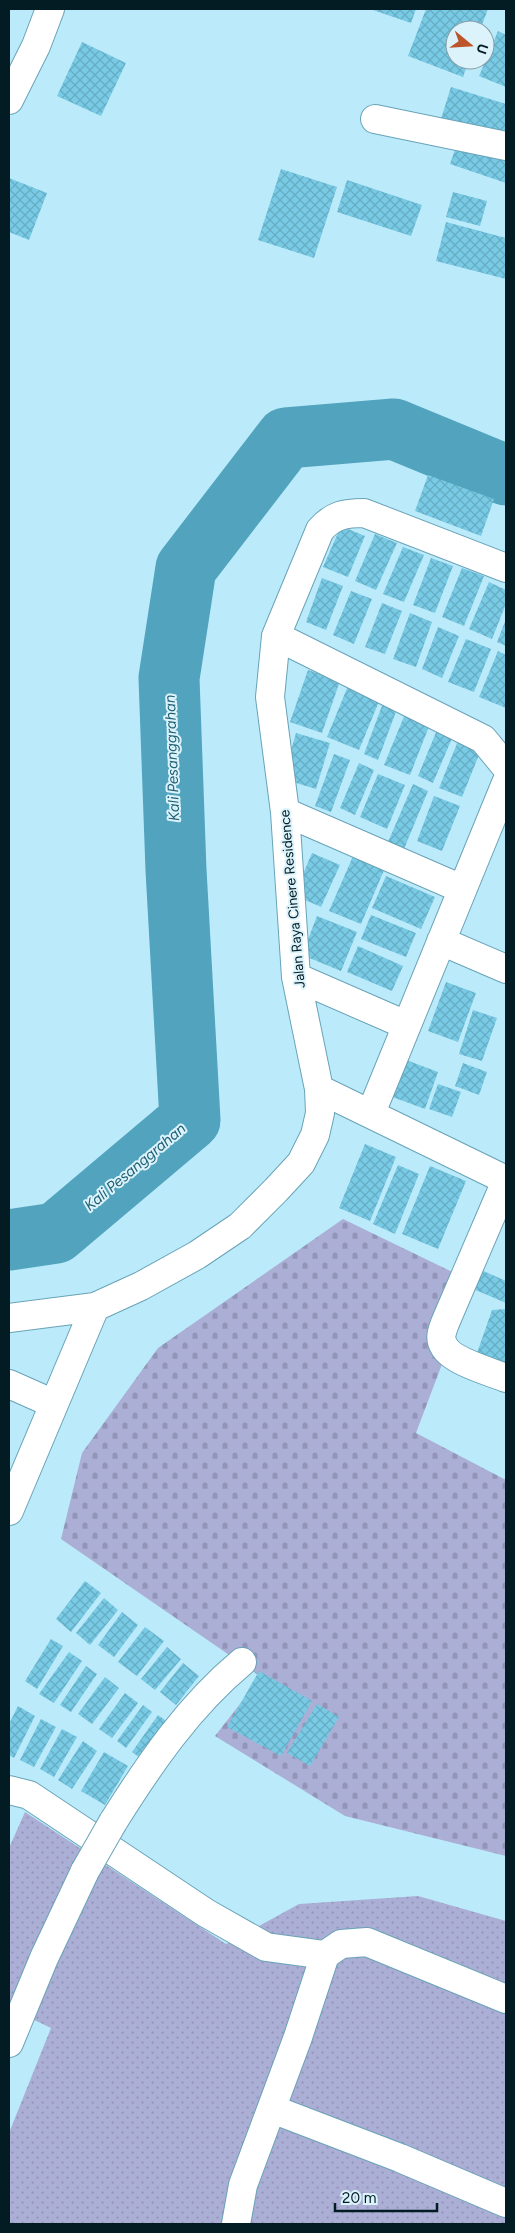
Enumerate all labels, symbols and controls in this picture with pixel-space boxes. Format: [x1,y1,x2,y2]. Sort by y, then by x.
north arrow [445,20,495,70]
text: U [472,42,491,56]
water label: Kali Pesanggrahan [161,695,183,821]
street label: Jalan Raya Cinere Residence [276,809,309,989]
water label: Kali Pesanggrahan [81,1119,189,1215]
scale bar [335,2180,438,2212]
text: 20 m [342,2189,376,2207]

